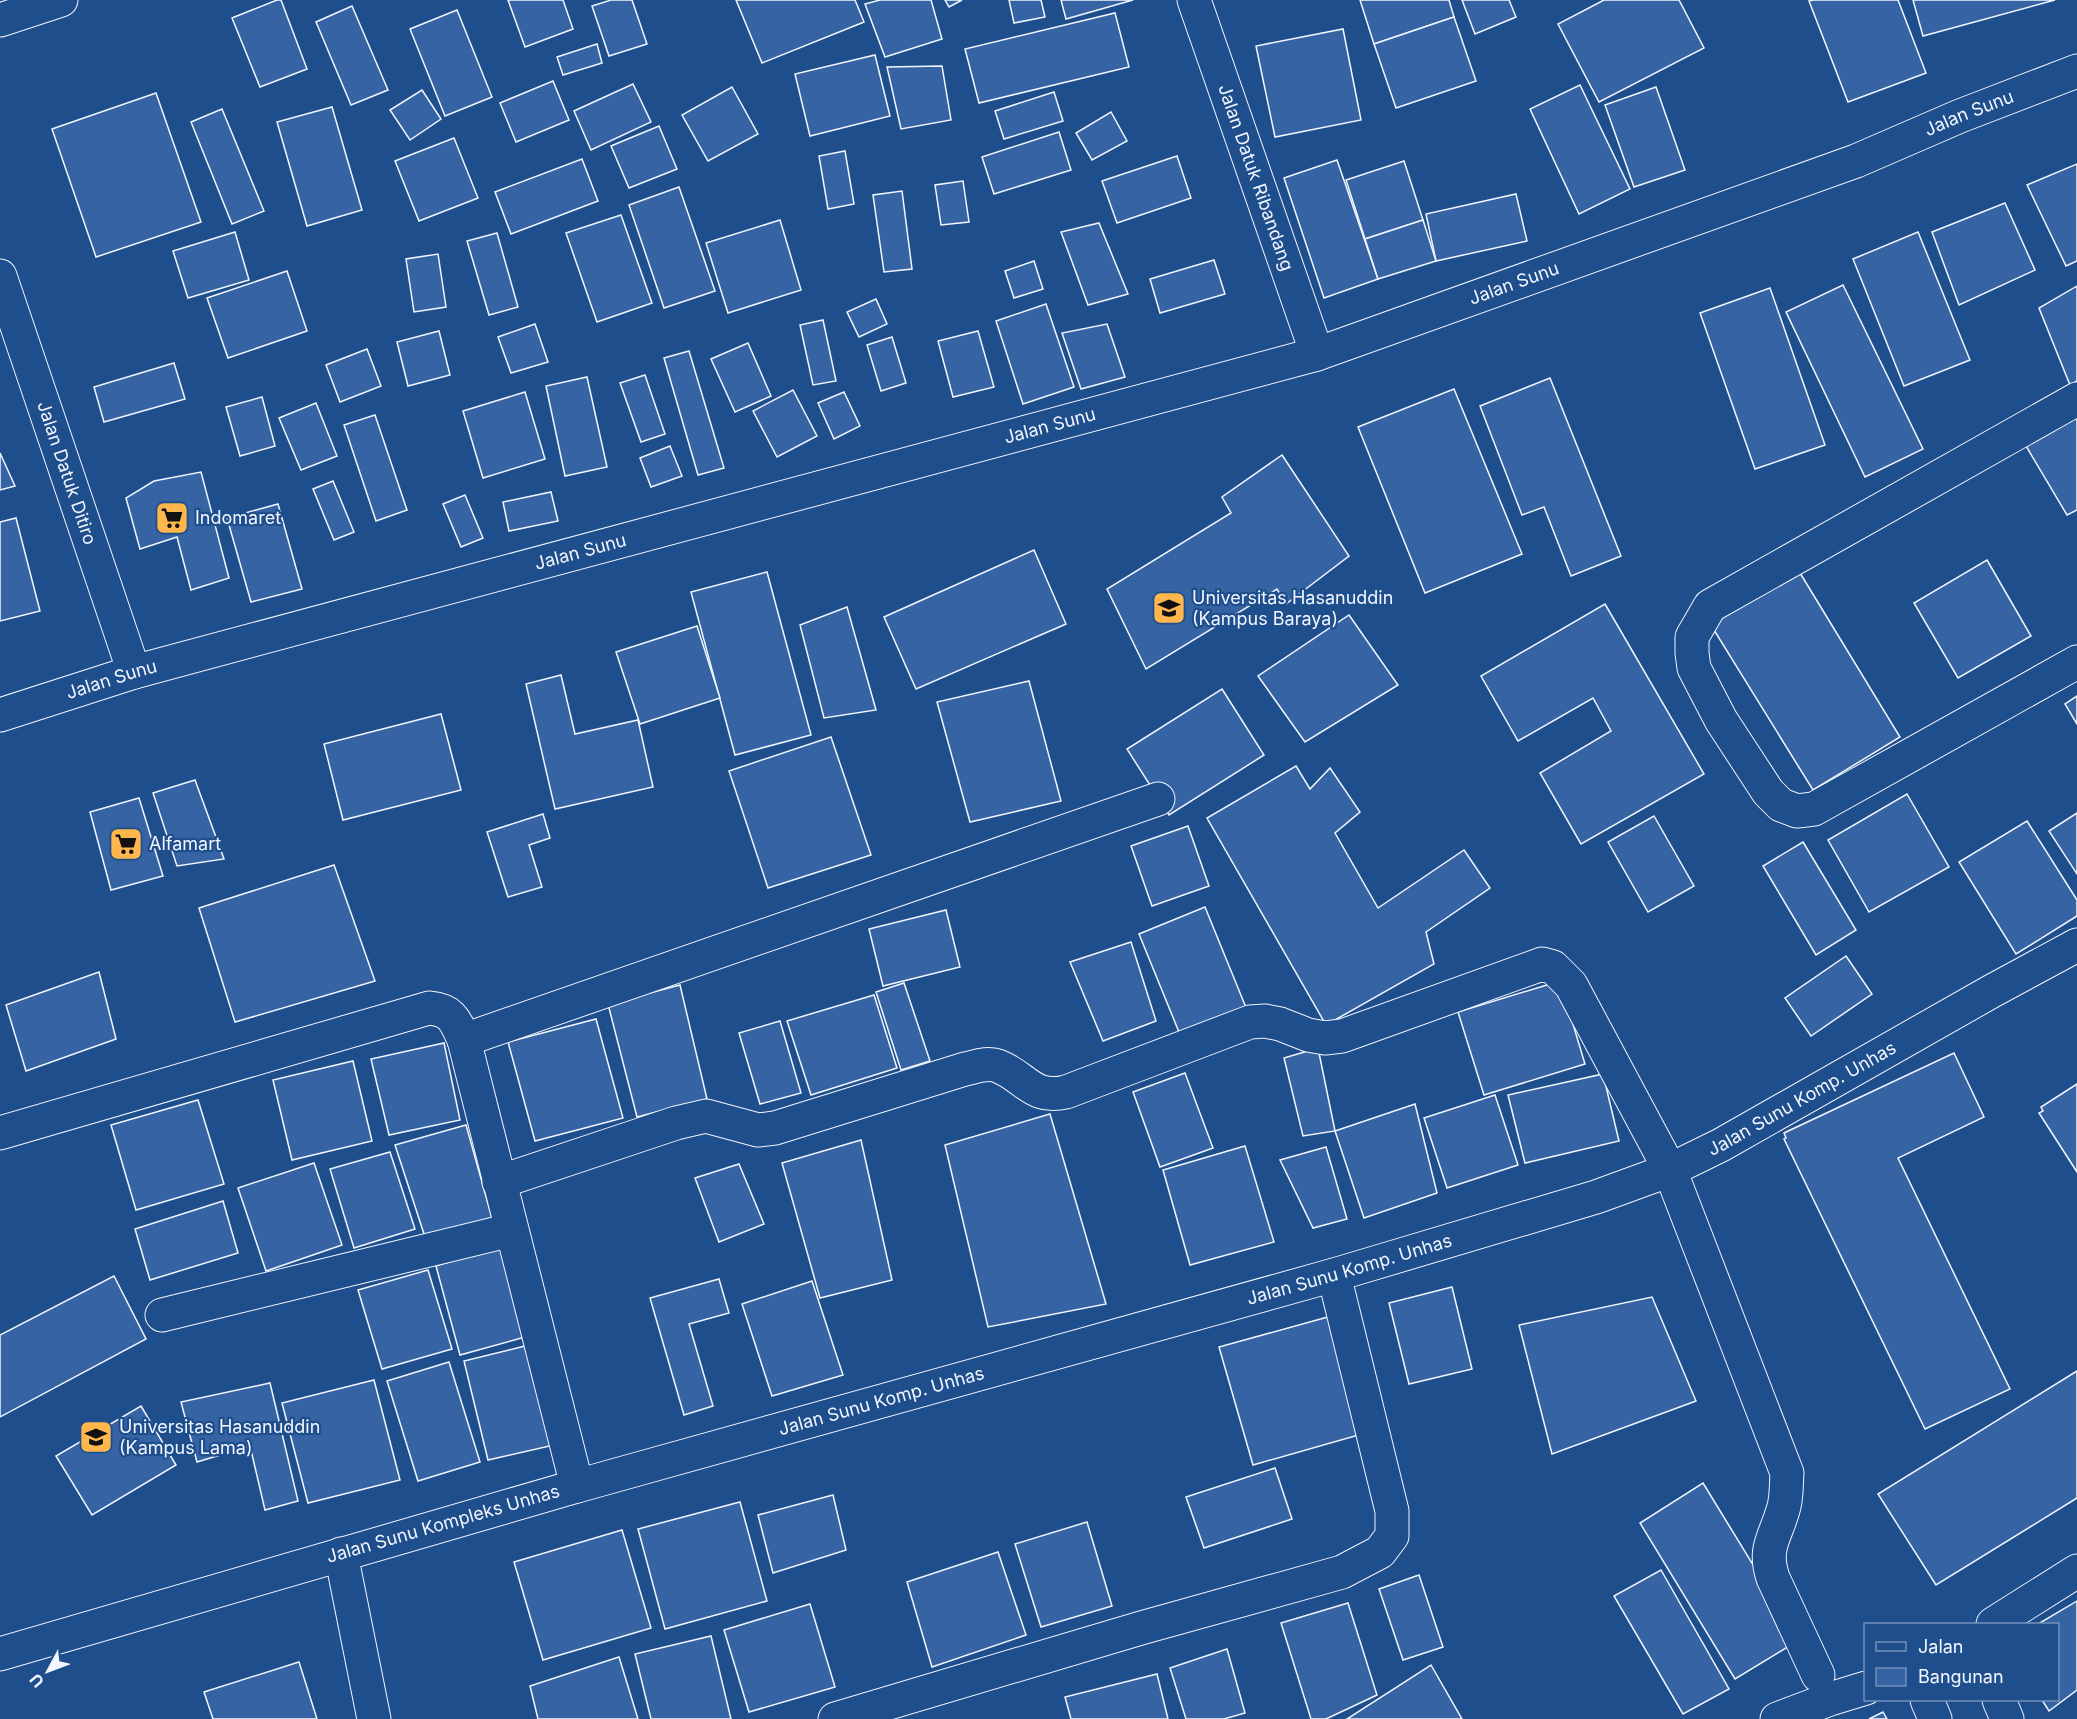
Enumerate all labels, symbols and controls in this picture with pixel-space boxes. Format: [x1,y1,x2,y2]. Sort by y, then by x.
street label: Jalan Datuk Ribandang [1214,81,1298,273]
street label: Jalan Sunu [1921,85,2016,140]
street label: Jalan Sunu [1466,257,1562,309]
street label: Jalan Datuk Ditiro [33,398,101,547]
street label: Jalan Sunu [1001,403,1098,448]
supermarket icon: Indomaret [154,500,190,536]
place label: Indomaret [195,507,281,528]
street label: Jalan Sunu [532,529,628,574]
place label: Universitas Hasanuddin (Kampus Baraya) [1192,587,1393,629]
school or university icon: Universitas Hasanuddin (Kampus Baraya) [1151,590,1187,626]
street label: Jalan Sunu [63,655,159,703]
supermarket icon: Alfamart [108,826,144,862]
place label: Alfamart [149,833,221,854]
street label: Jalan Sunu Komp. Unhas [1704,1037,1899,1160]
street label: Jalan Sunu Komp. Unhas [1244,1230,1454,1309]
street label: Jalan Sunu Komp. Unhas [776,1362,987,1439]
place label: Universitas Hasanuddin (Kampus Lama) [119,1416,320,1458]
school or university icon: Universitas Hasanuddin (Kampus Lama) [78,1419,114,1455]
street label: Jalan Sunu Kompleks Unhas [324,1480,562,1567]
legend [1864,1623,2059,1701]
text: Jalan [1918,1636,1963,1657]
north arrow [18,1641,78,1701]
text: Bangunan [1918,1666,2004,1687]
text: U [25,1670,48,1692]

